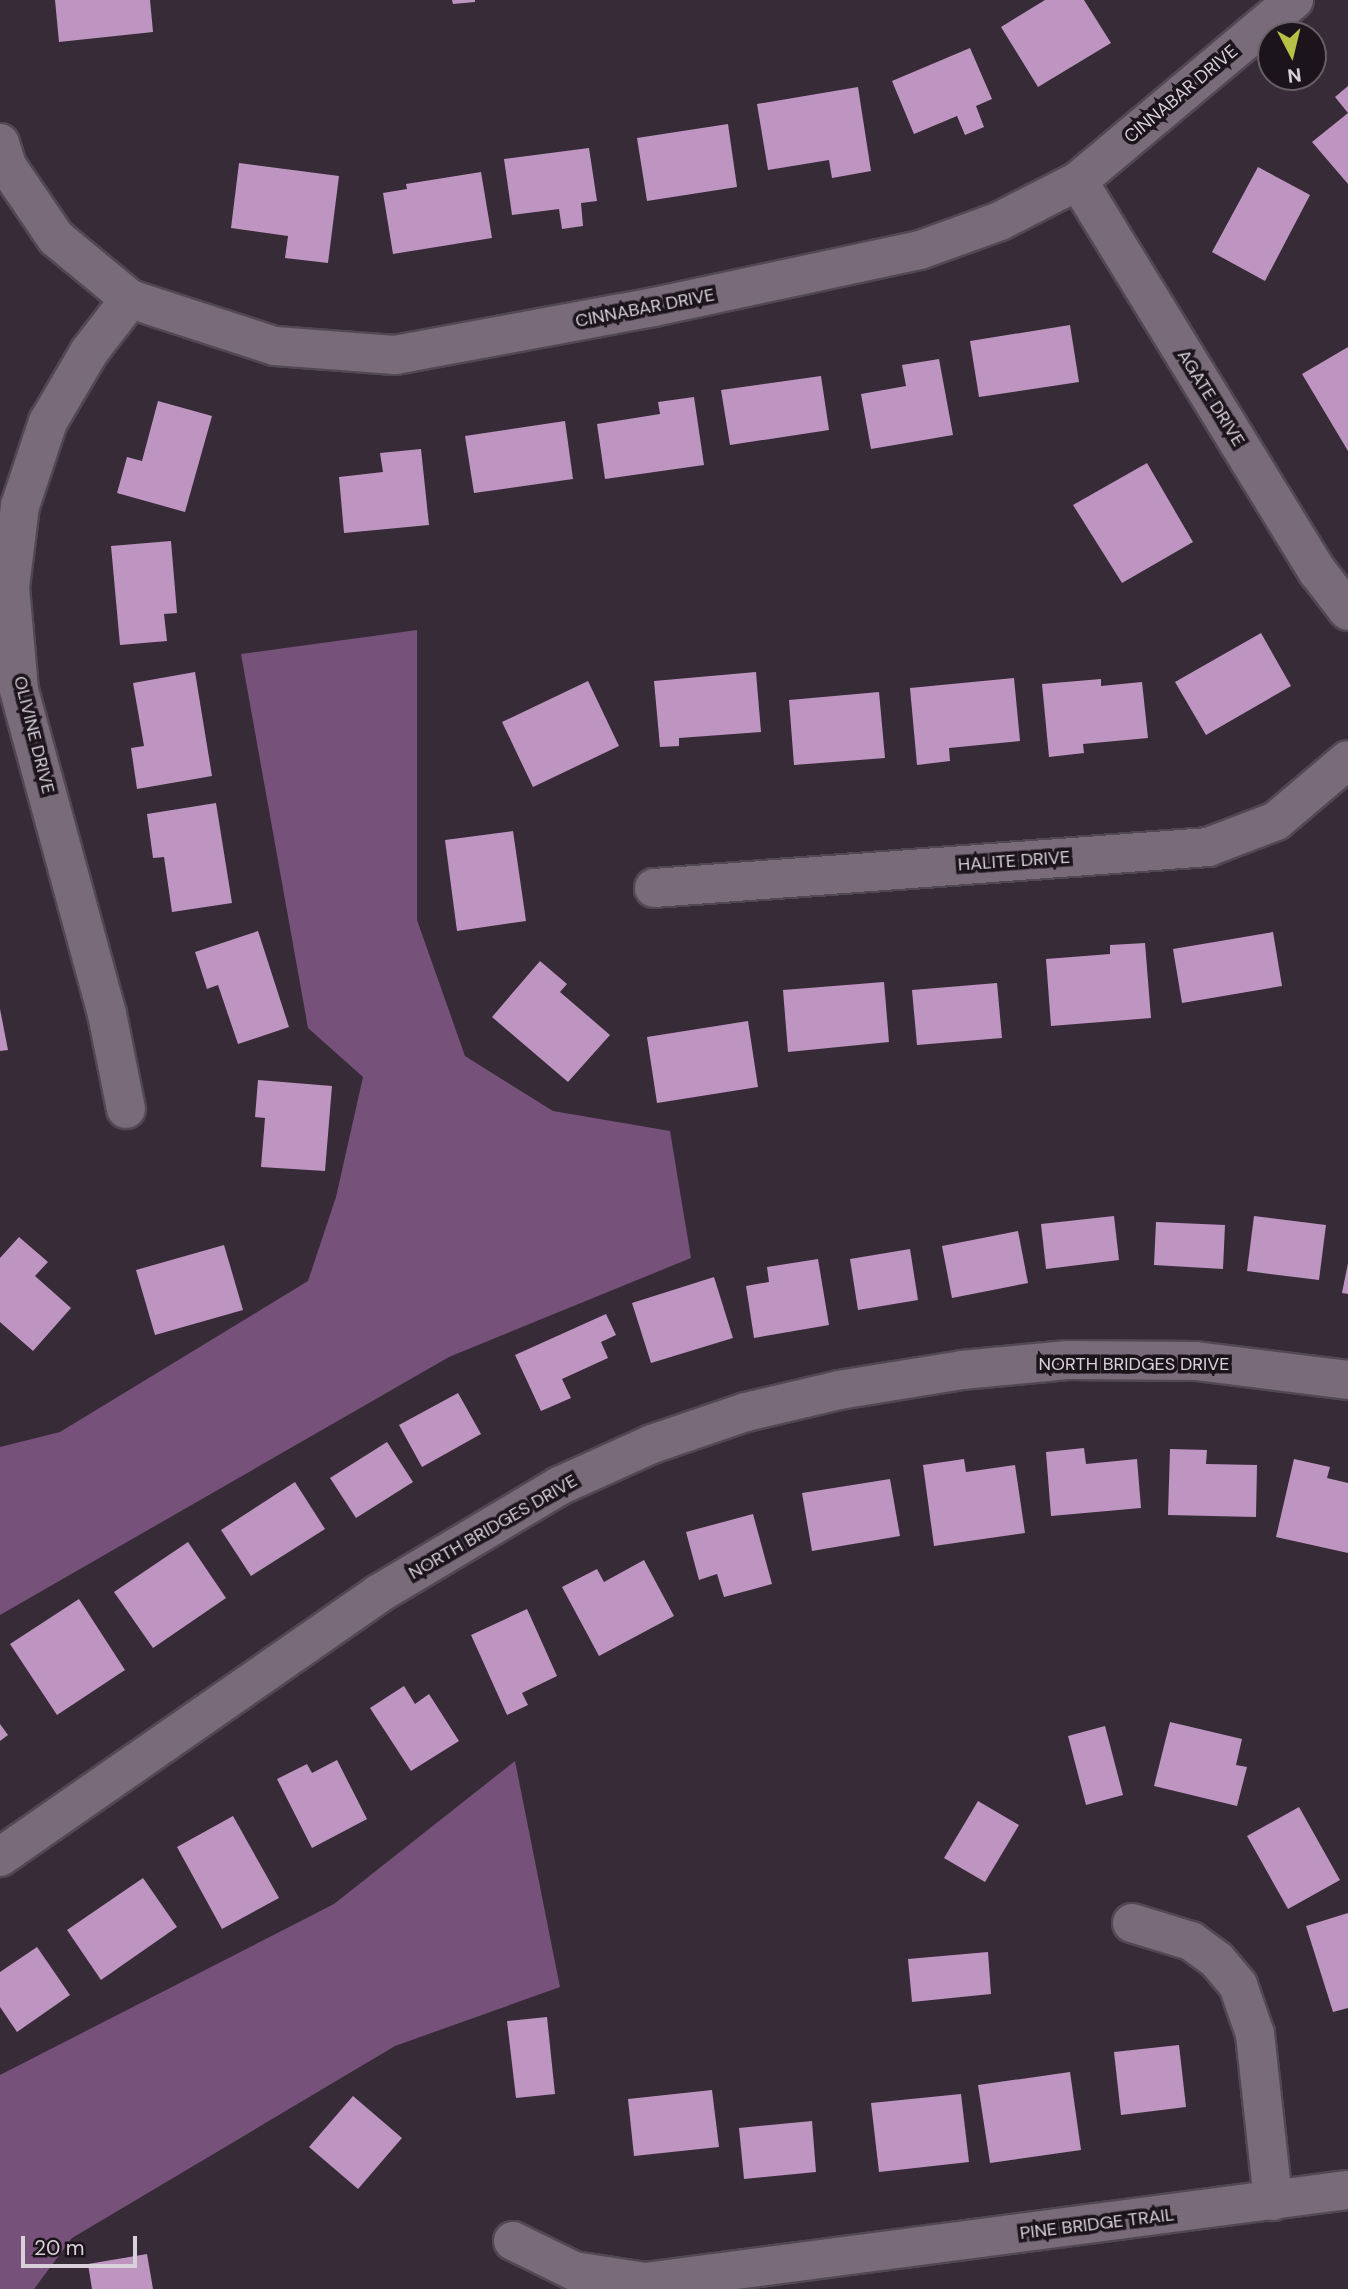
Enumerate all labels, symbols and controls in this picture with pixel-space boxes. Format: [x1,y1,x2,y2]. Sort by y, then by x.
north arrow [1257,21,1327,91]
street label: CINNABAR DRIVE [1120,40,1242,148]
text: N [1286,62,1303,89]
street label: CINNABAR DRIVE [573,284,717,332]
street label: AGATE DRIVE [1173,346,1249,450]
street label: OLIVINE DRIVE [9,674,59,796]
street label: HALITE DRIVE [957,846,1071,876]
street label: NORTH BRIDGES DRIVE [1039,1353,1229,1375]
street label: NORTH BRIDGES DRIVE [405,1470,581,1584]
street label: PINE BRIDGE TRAIL [1019,2204,1175,2244]
scale bar [24,2222,140,2266]
text: 20 m [34,2234,85,2262]

